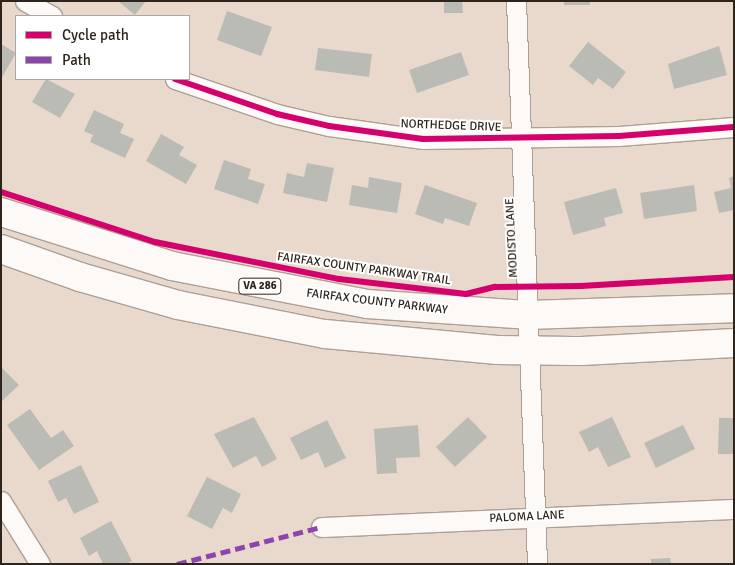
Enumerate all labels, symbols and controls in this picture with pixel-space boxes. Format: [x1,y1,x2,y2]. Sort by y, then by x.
legend [15,15,190,80]
text: Cycle path [62,26,129,44]
text: Path [62,51,91,69]
street label: NORTHEDGE DRIVE [400,117,502,135]
street label: MODISTO LANE [503,198,521,278]
street label: FAIRFAX COUNTY PARKWAY TRAIL [276,250,452,288]
road number: VA 286 [238,278,282,294]
street label: FAIRFAX COUNTY PARKWAY [305,286,449,318]
street label: PALOMA LANE [489,508,565,526]

